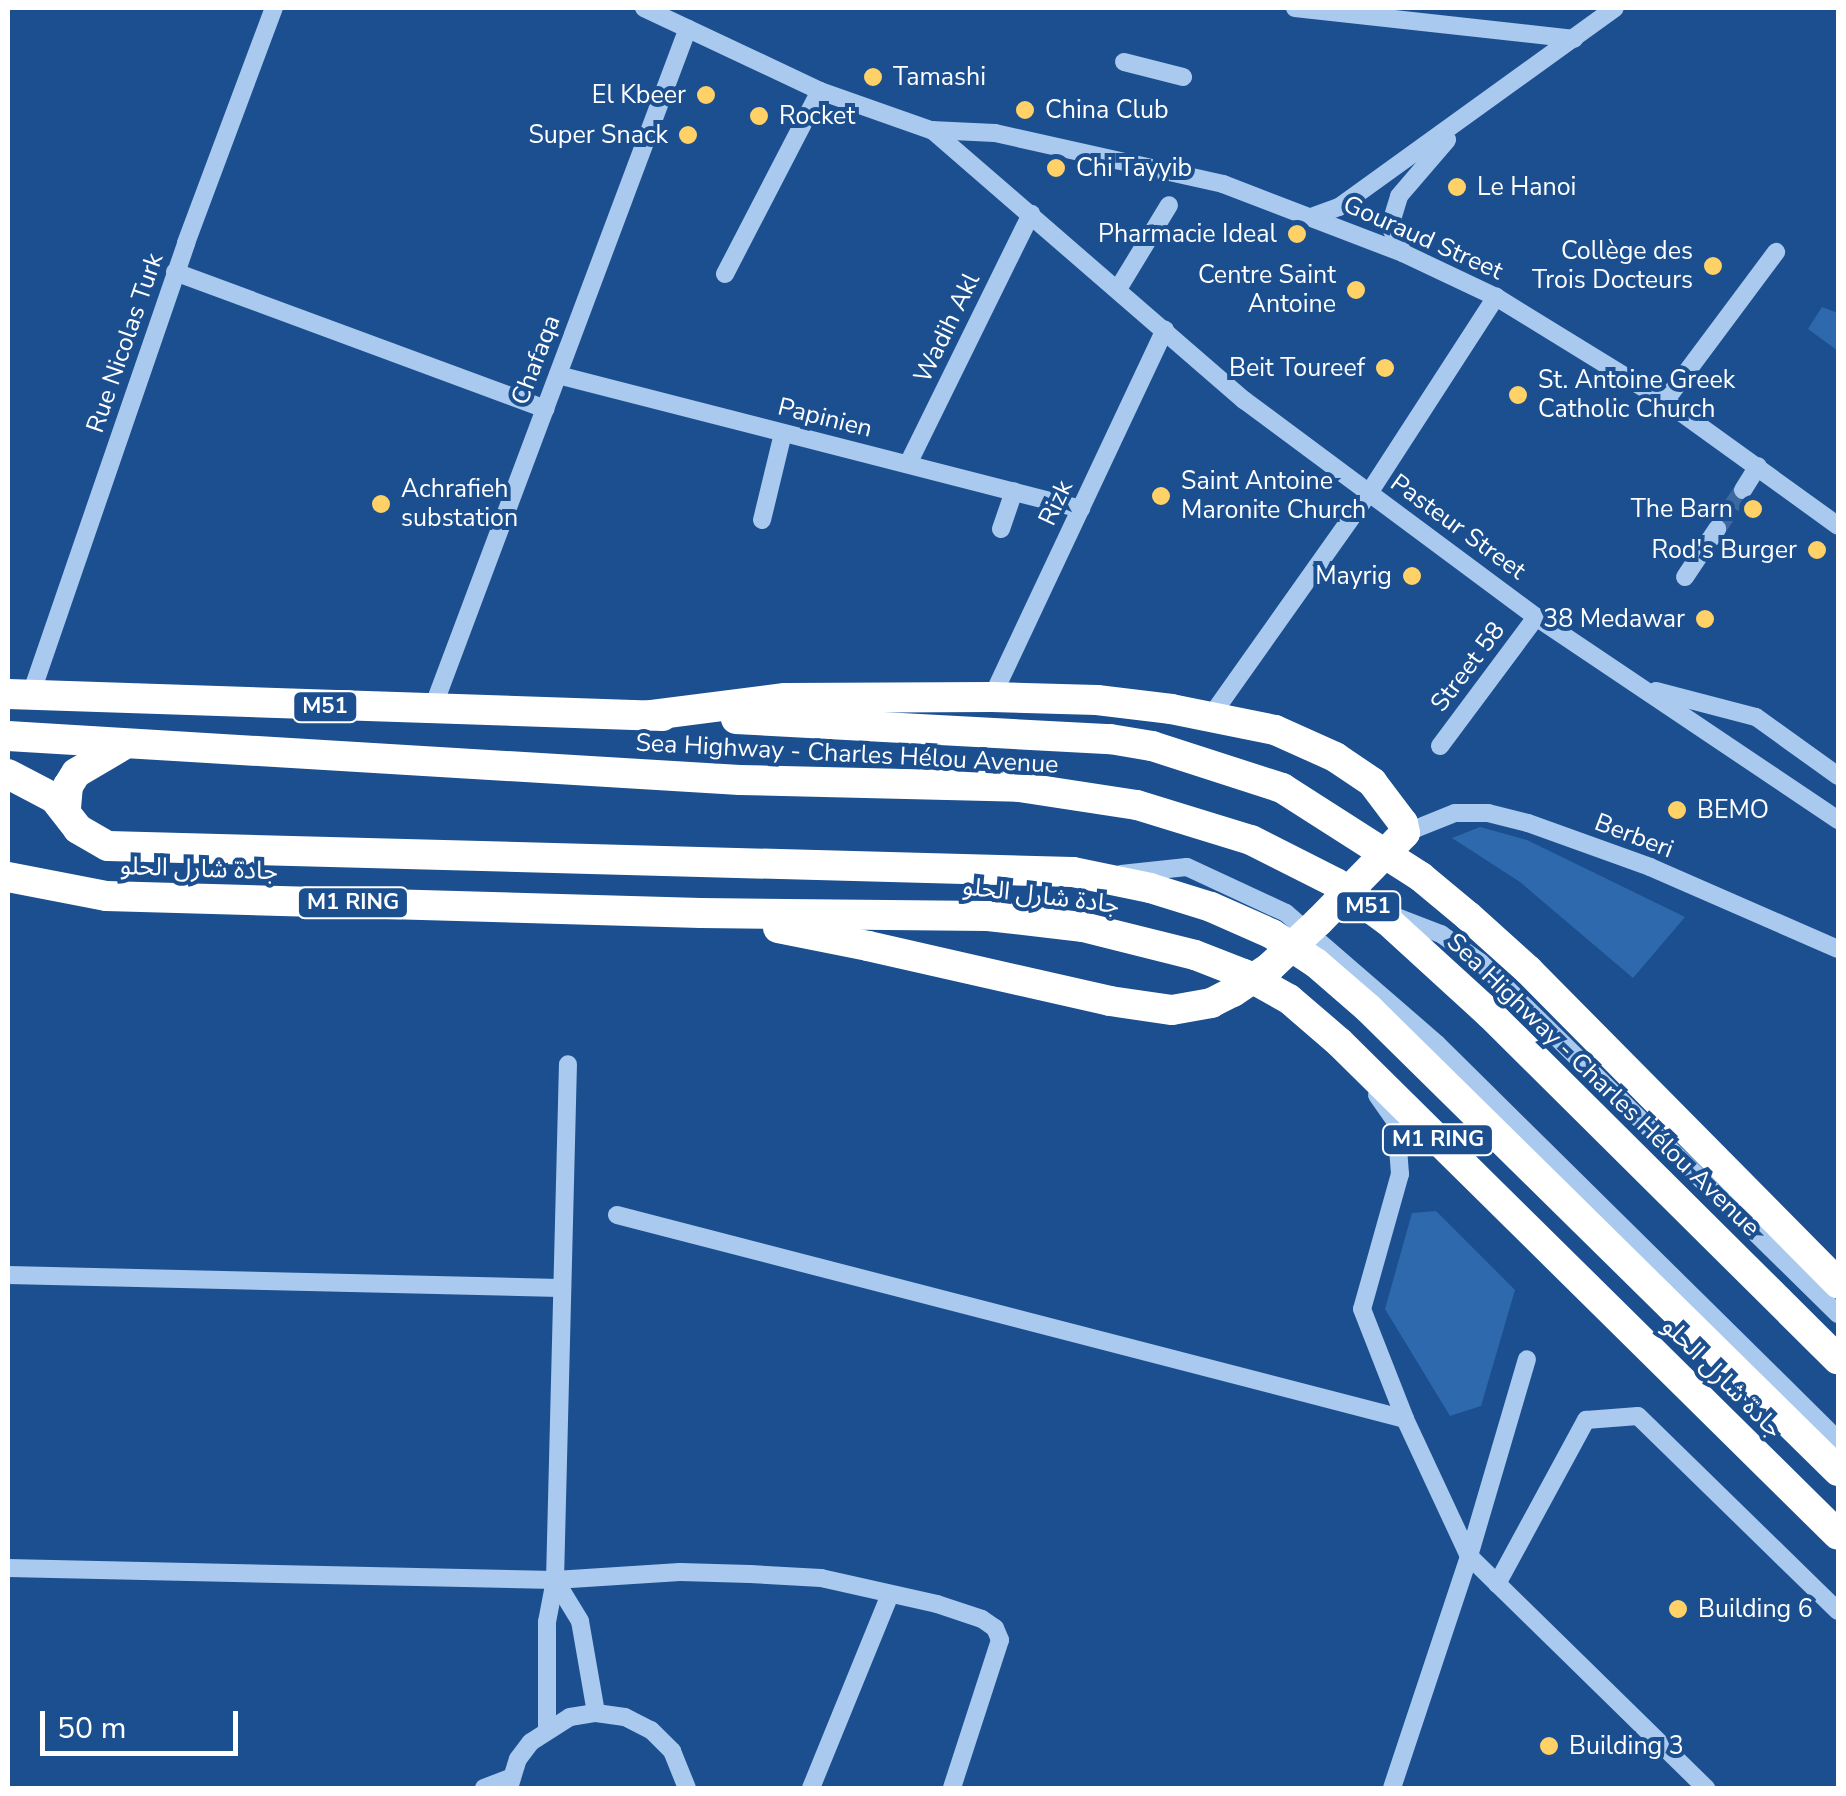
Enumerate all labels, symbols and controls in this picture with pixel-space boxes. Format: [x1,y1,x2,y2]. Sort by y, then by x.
place label: Tamashi [893,62,986,92]
marker: Tamashi [862,66,884,88]
place label: El Kbeer [592,80,686,110]
marker: El Kbeer [695,84,717,106]
place label: China Club [1045,95,1169,125]
marker: China Club [1014,99,1036,121]
place label: Rocket [779,101,855,131]
marker: Rocket [748,105,770,127]
place label: Super Snack [528,120,668,150]
marker: Super Snack [677,124,699,146]
place label: Chi Tayyib [1076,153,1192,183]
marker: Chi Tayyib [1045,157,1067,179]
place label: Le Hanoi [1477,172,1576,202]
marker: Le Hanoi [1446,176,1468,198]
street label: Gouraud Street [1339,189,1507,287]
place label: Pharmacie Ideal [1098,219,1277,249]
marker: Pharmacie Ideal [1286,223,1308,245]
place label: Collège des Trois Docteurs [1532,237,1693,296]
street label: Rue Nicolas Turk [80,249,170,437]
marker: Collège des Trois Docteurs [1702,255,1724,277]
place label: Centre Saint Antoine [1198,261,1336,320]
street label: Wadih Akl [908,268,986,388]
marker: Centre Saint Antoine [1345,279,1367,301]
street label: Chafaqa [505,311,567,409]
place label: Beit Toureef [1229,353,1365,383]
marker: Beit Toureef [1374,357,1396,379]
place label: St. Antoine Greek Catholic Church [1538,366,1735,425]
marker: St. Antoine Greek Catholic Church [1507,384,1529,406]
street label: Papinien [775,392,875,444]
place label: Saint Antoine Maronite Church [1181,467,1366,526]
street label: Pasteur Street [1384,468,1532,586]
place label: Achrafieh substation [401,475,518,534]
street label: Rizk [1033,476,1079,530]
marker: Saint Antoine Maronite Church [1150,485,1172,507]
marker: Achrafieh substation [370,493,392,515]
place label: The Barn [1631,494,1733,524]
marker: The Barn [1742,498,1764,520]
place label: Rod's Burger [1651,535,1797,565]
marker: Rod's Burger [1806,539,1828,561]
place label: Mayrig [1315,561,1392,591]
marker: Mayrig [1401,565,1423,587]
place label: 38 Medawar [1543,604,1685,634]
marker: 38 Medawar [1694,608,1716,630]
street label: Street 58 [1425,616,1511,718]
road number: M51 [290,690,360,724]
street label: Sea Highway - Charles Hélou Avenue [635,728,1059,780]
place label: BEMO [1697,795,1769,825]
marker: BEMO [1666,799,1688,821]
street label: Berberi [1590,807,1678,865]
street label: جادة شارل الحلو [120,851,278,887]
street label: جادة شارل الحلو [961,871,1121,921]
road number: M1 RING [296,886,410,920]
road number: M51 [1333,890,1403,924]
street label: Sea Highway - Charles Hélou Avenue [1440,927,1766,1243]
road number: M1 RING [1380,1123,1496,1157]
street label: جادة شارل الحلو [1656,1312,1788,1444]
place label: Building 6 [1698,1594,1813,1624]
marker: Building 6 [1667,1598,1689,1620]
scale bar [45,1691,242,1753]
text: 50 m [57,1708,126,1749]
place label: Building 3 [1569,1731,1684,1761]
marker: Building 3 [1538,1735,1560,1757]

